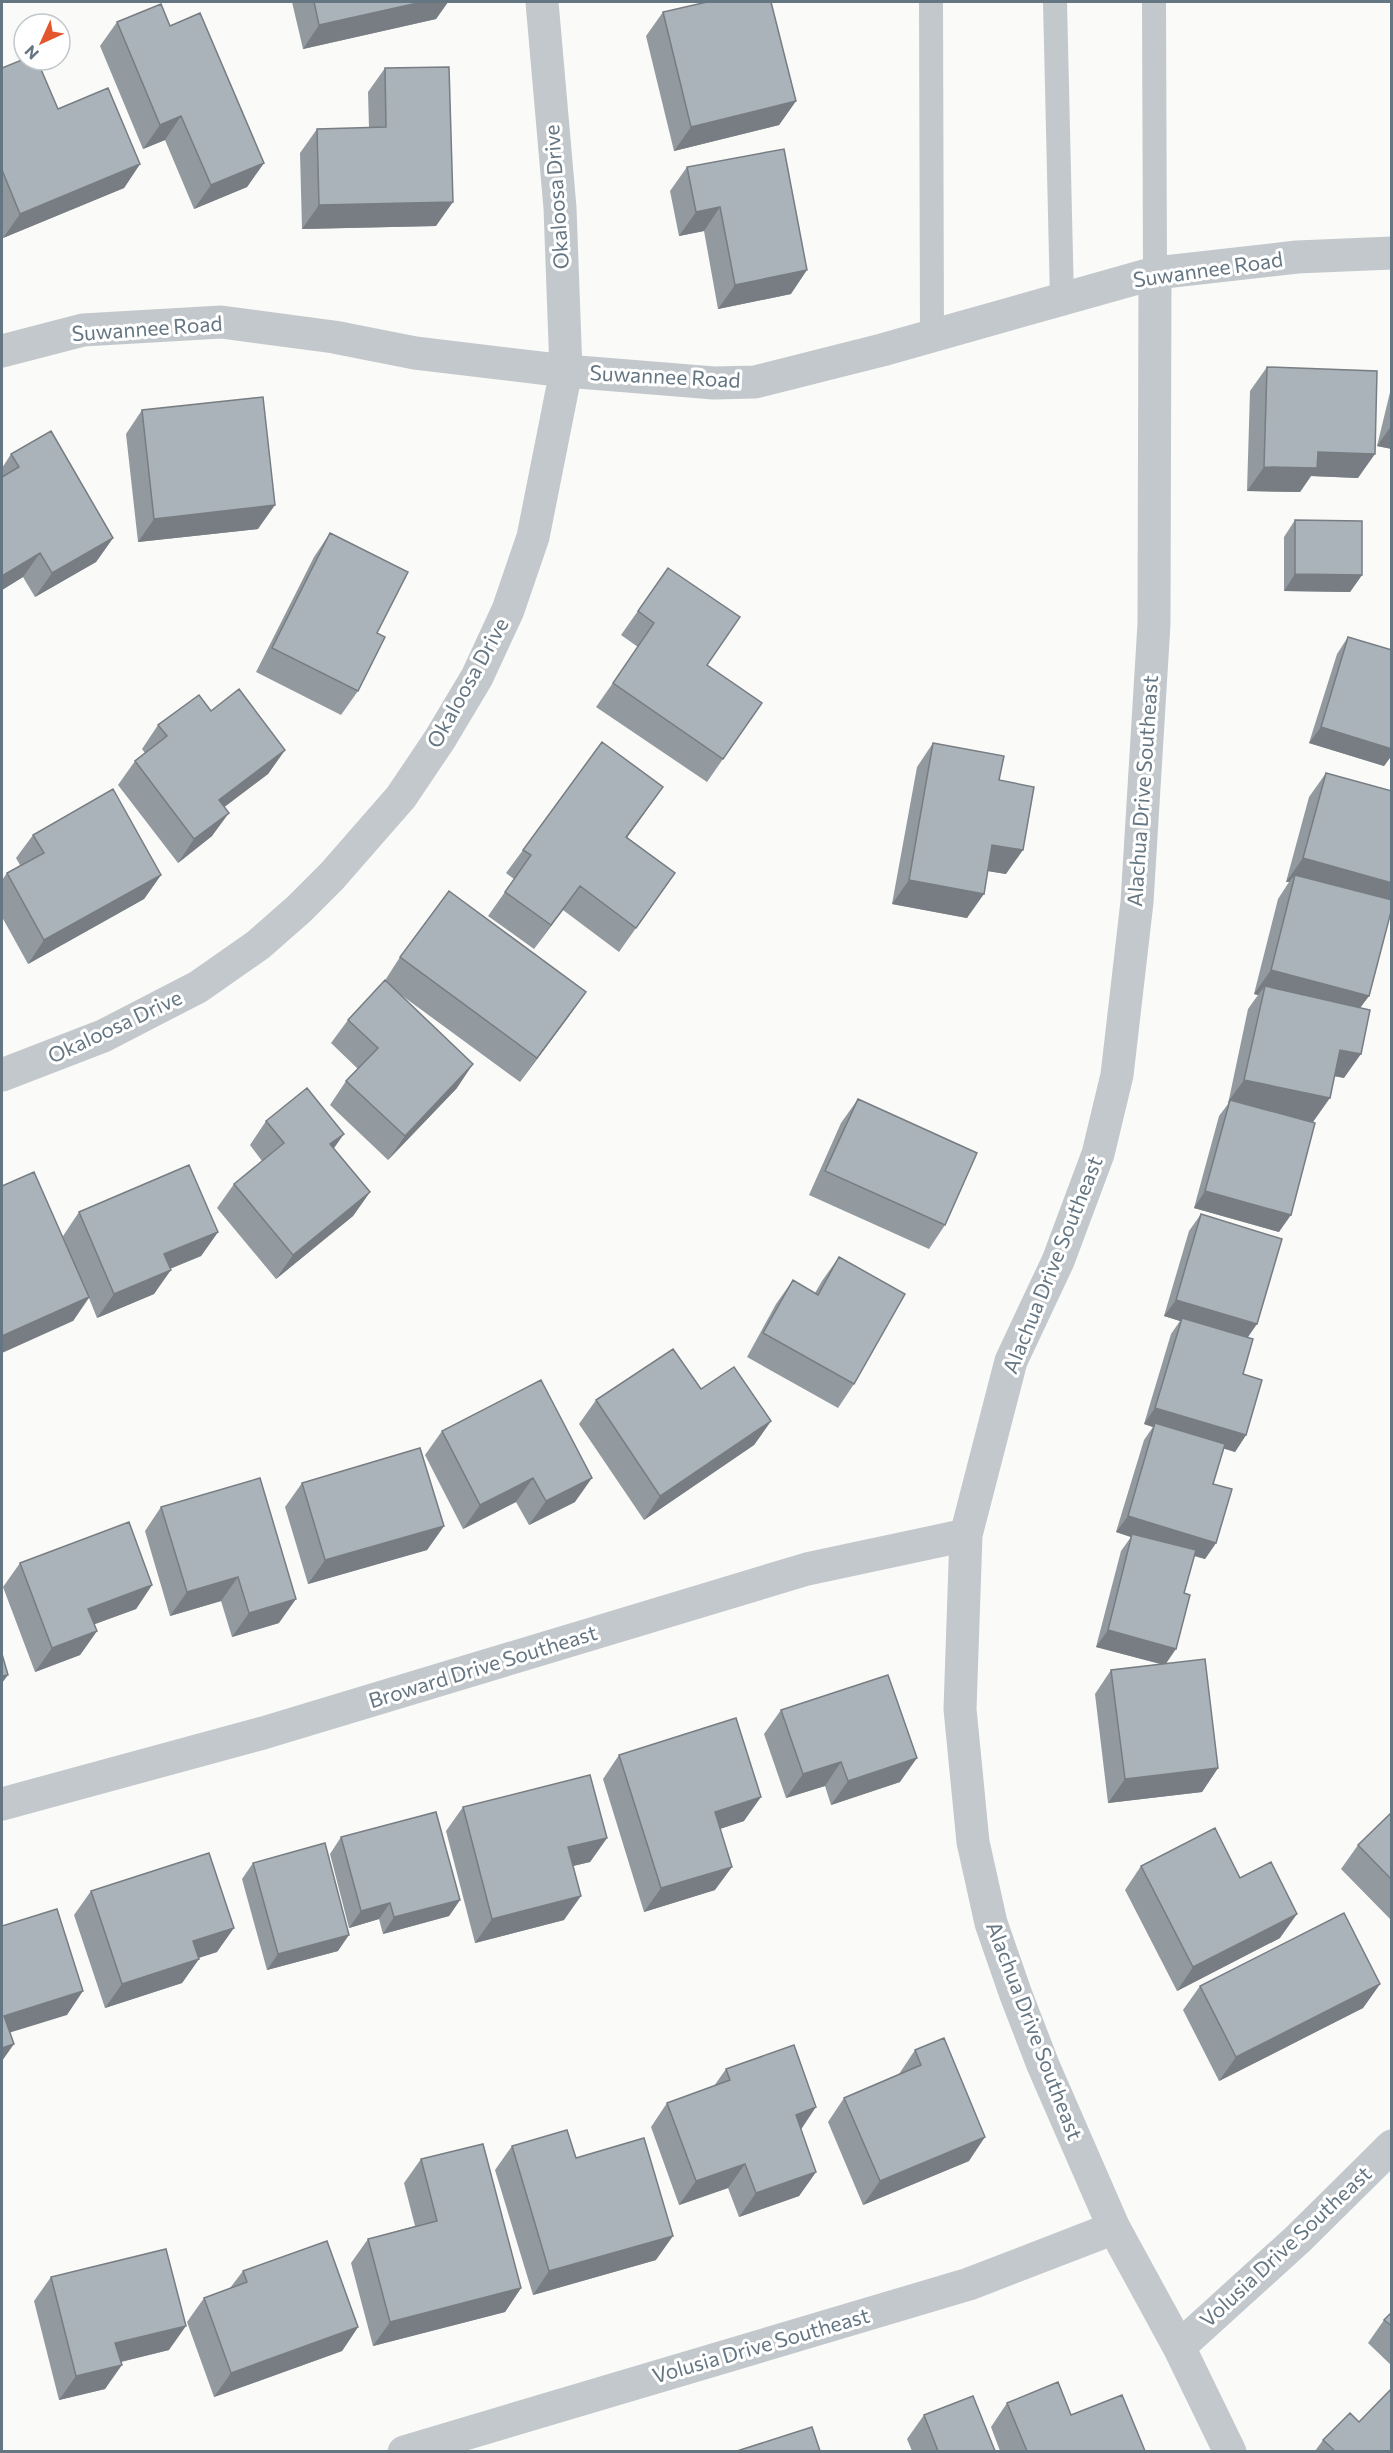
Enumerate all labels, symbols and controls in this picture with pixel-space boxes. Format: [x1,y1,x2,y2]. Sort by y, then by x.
north arrow [12,12,72,72]
text: N [20,42,42,64]
street label: Okaloosa Drive [538,124,573,270]
street label: Suwannee Road [1131,246,1284,291]
street label: Suwannee Road [71,310,223,345]
street label: Suwannee Road [589,359,741,392]
street label: Okaloosa Drive [421,613,513,752]
street label: Alachua Drive Southeast [1121,674,1162,908]
street label: Okaloosa Drive [43,984,185,1068]
street label: Alachua Drive Southeast [997,1152,1107,1377]
street label: Broward Drive Southeast [365,1619,600,1712]
street label: Alachua Drive Southeast [982,1918,1089,2143]
street label: Volusia Drive Southeast [1194,2160,1376,2332]
street label: Volusia Drive Southeast [649,2302,872,2388]

